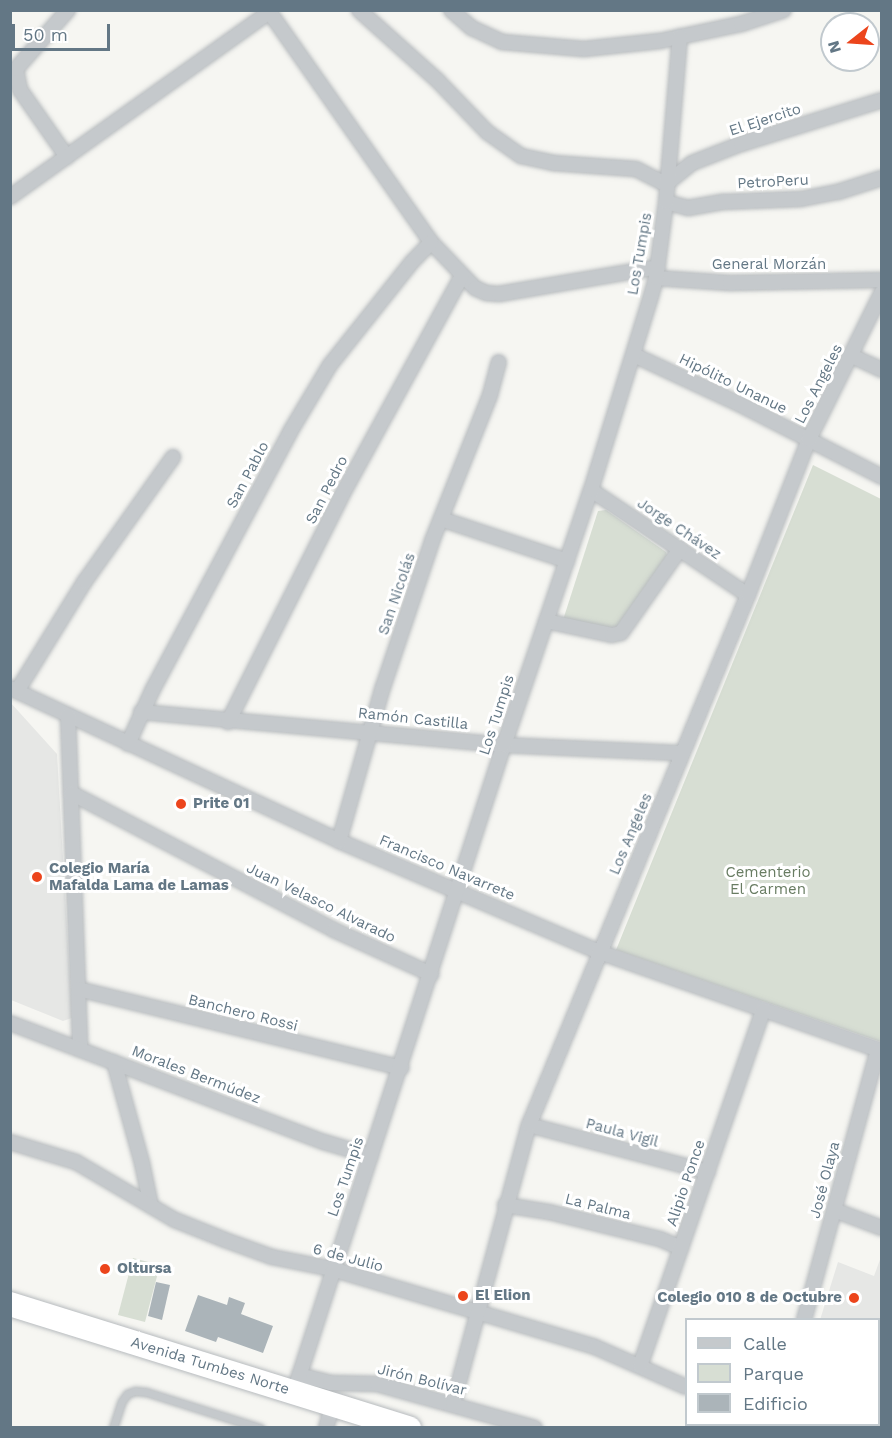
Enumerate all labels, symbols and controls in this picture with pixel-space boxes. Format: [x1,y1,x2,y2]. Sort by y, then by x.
scale bar [15,12,112,50]
north arrow [820,12,880,72]
text: 50 m [23,24,68,45]
text: N [823,38,845,55]
street label: El Ejercito [727,100,803,140]
street label: PetroPeru [737,171,809,193]
street label: Los Tumpis [624,211,656,297]
street label: General Morzán [711,256,827,274]
street label: Los Angeles [791,341,847,427]
street label: Hipólito Unanue [676,350,790,418]
street label: San Pablo [223,439,273,511]
street label: San Pedro [302,453,352,527]
street label: Jorge Chávez [634,494,724,564]
street label: San Nicolás [375,551,419,637]
street label: Los Tumpis [476,672,518,758]
street label: Ramón Castilla [357,704,469,734]
street label: Los Angeles [606,790,656,878]
place label: Prite 01 [193,795,249,813]
marker: Prite 01 [174,797,188,811]
street label: Francisco Navarrete [376,831,518,905]
place label: Colegio María Mafalda Lama de Lamas [49,859,229,894]
street label: Juan Velasco Alvarado [243,859,399,947]
park label: Cementerio El Carmen [725,863,811,898]
marker: Colegio María Mafalda Lama de Lamas [30,870,44,884]
street label: Banchero Rossi [186,991,300,1035]
street label: Morales Bermúdez [129,1042,263,1108]
street label: Paula Vigil [583,1115,661,1151]
street label: Los Tumpis [324,1134,368,1220]
street label: Alipio Ponce [663,1137,709,1229]
street label: José Olaya [806,1140,844,1220]
street label: La Palma [563,1190,633,1224]
street label: 6 de Julio [311,1240,385,1276]
place label: Oltursa [117,1260,172,1278]
marker: Oltursa [98,1262,112,1276]
place label: El Elion [475,1287,531,1305]
marker: El Elion [456,1289,470,1303]
place label: Colegio 010 8 de Octubre [657,1289,842,1307]
marker: Colegio 010 8 de Octubre [847,1291,861,1305]
legend [685,1318,880,1426]
street label: Avenida Tumbes Norte [128,1333,292,1399]
text: Calle [743,1333,787,1354]
street label: Jirón Bolívar [376,1360,468,1400]
text: Parque [743,1363,804,1384]
text: Edificio [743,1393,808,1414]

